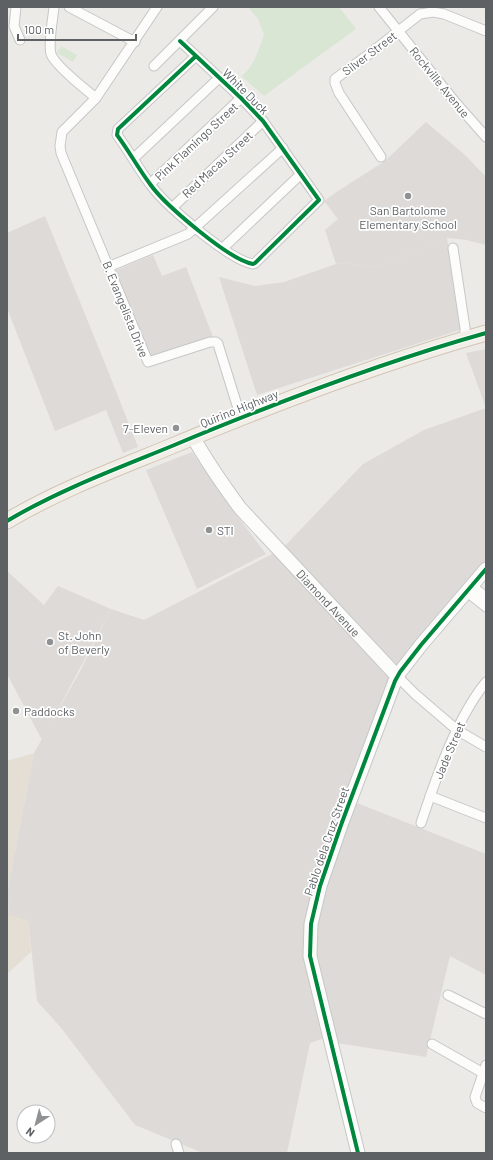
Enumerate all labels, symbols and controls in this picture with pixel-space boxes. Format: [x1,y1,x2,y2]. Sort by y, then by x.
scale bar [18,16,136,42]
text: 100 m [24,22,54,36]
street label: Silver Street [339,28,399,78]
street label: Rockville Avenue [407,44,473,120]
street label: White Duck [220,65,272,117]
street label: Pink Flamingo Street [152,99,240,183]
street label: Red Macau Street [179,128,255,200]
marker: San Bartolome Elementary School [403,191,413,201]
place label: San Bartolome Elementary School [359,203,457,231]
street label: B. Evangelista Drive [100,259,152,359]
street label: Quirino Highway [198,386,281,430]
place label: 7-Eleven [123,421,168,435]
marker: 7-Eleven [171,423,181,433]
place label: STI [217,523,234,537]
marker: STI [204,525,214,535]
street label: Diamond Avenue [294,566,363,639]
place label: St. John of Beverly [58,628,110,656]
marker: St. John of Beverly [45,637,55,647]
place label: Paddocks [24,704,75,718]
marker: Paddocks [11,706,21,716]
street label: Jade Street [431,719,467,781]
street label: Pablo dela Cruz Street [301,785,351,897]
north arrow [16,1104,56,1144]
text: N [23,1125,37,1140]

